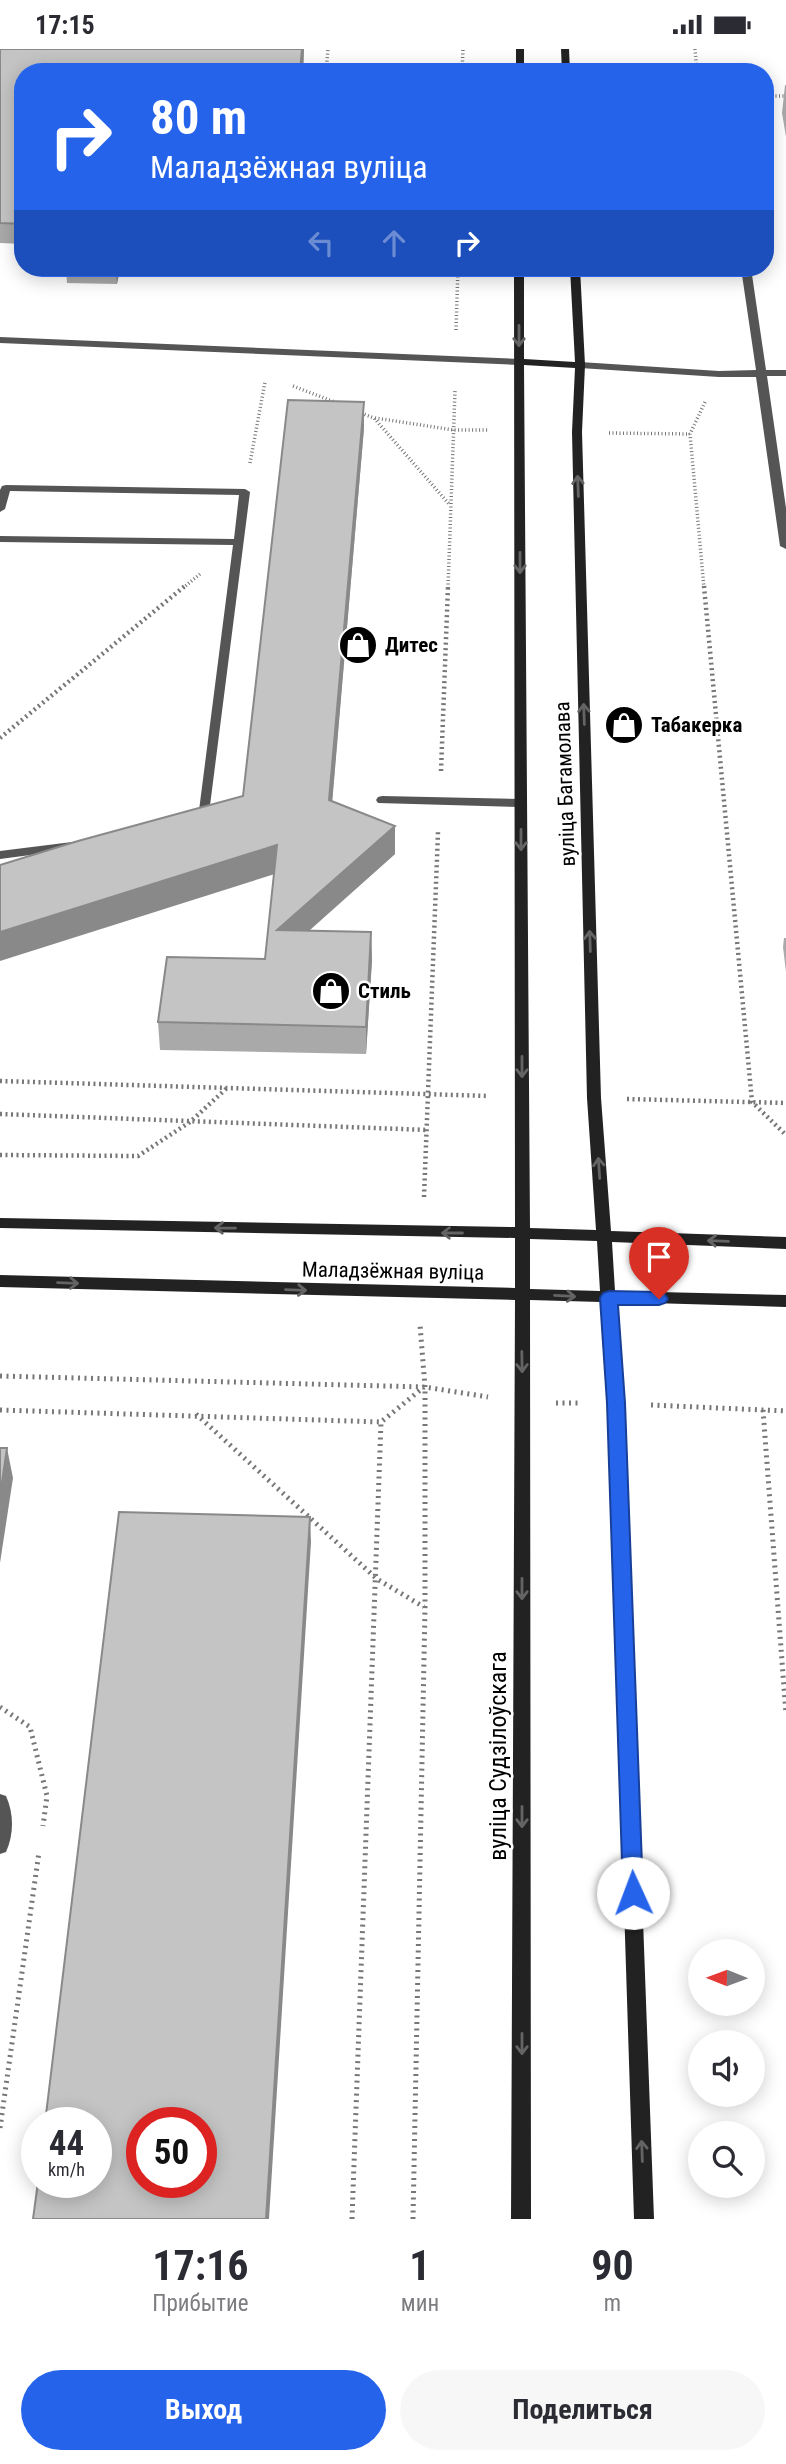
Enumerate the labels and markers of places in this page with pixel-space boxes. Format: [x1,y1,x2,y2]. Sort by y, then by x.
shop icon: Дитес [337,624,379,666]
place label: Дитес [385,633,438,657]
shop icon: Табакерка [603,704,645,746]
place label: Табакерка [651,713,742,737]
shop icon: Стиль [310,970,352,1012]
place label: Стиль [358,979,411,1003]
pin [629,1227,689,1299]

